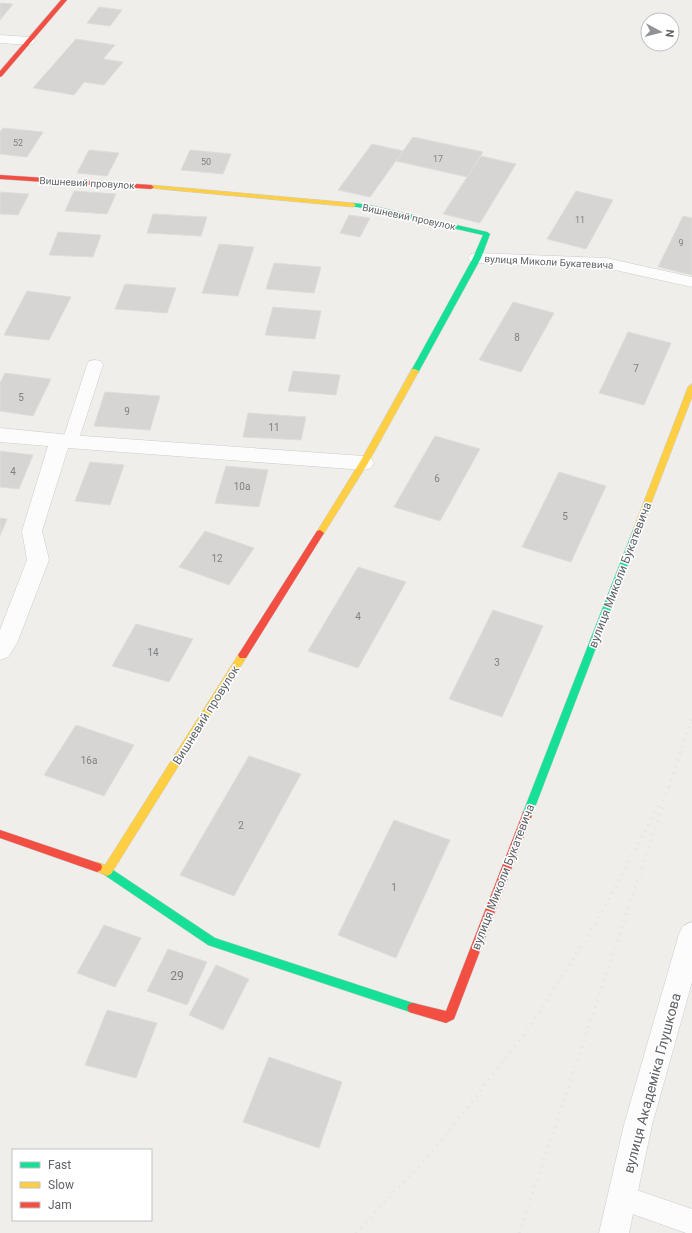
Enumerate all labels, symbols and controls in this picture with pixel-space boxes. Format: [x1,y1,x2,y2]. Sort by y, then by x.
north arrow [640,12,680,52]
text: N [662,29,676,38]
house number: 52 [13,138,23,148]
house number: 17 [433,154,443,164]
house number: 50 [201,157,211,167]
street label: Вишневий провулок [39,175,135,191]
street label: Вишневий провулок [361,202,457,232]
house number: 11 [575,215,585,225]
house number: 9 [678,238,684,248]
street label: вулиця Миколи Букатевича [484,253,614,271]
house number: 8 [514,332,520,343]
house number: 7 [633,363,639,374]
house number: 5 [18,392,24,403]
house number: 9 [124,406,130,417]
house number: 11 [268,422,280,433]
house number: 4 [10,466,16,477]
house number: 6 [434,473,440,484]
house number: 10а [234,481,250,492]
street label: вулиця Миколи Букатевича [586,500,654,650]
house number: 5 [562,511,568,522]
house number: 12 [211,553,223,564]
house number: 4 [355,611,361,622]
house number: 14 [147,647,159,658]
house number: 3 [494,657,500,668]
street label: Вишневий провулок [170,662,242,767]
house number: 16а [81,755,97,766]
street label: вулиця Миколи Букатевича [469,802,537,952]
house number: 2 [238,820,244,831]
house number: 1 [391,882,397,893]
house number: 29 [170,969,184,983]
street label: вулиця Академіка Глушкова [620,991,684,1175]
legend [12,1149,152,1221]
text: Fast [48,1158,71,1172]
text: Slow [48,1178,74,1192]
text: Jam [48,1198,72,1212]

